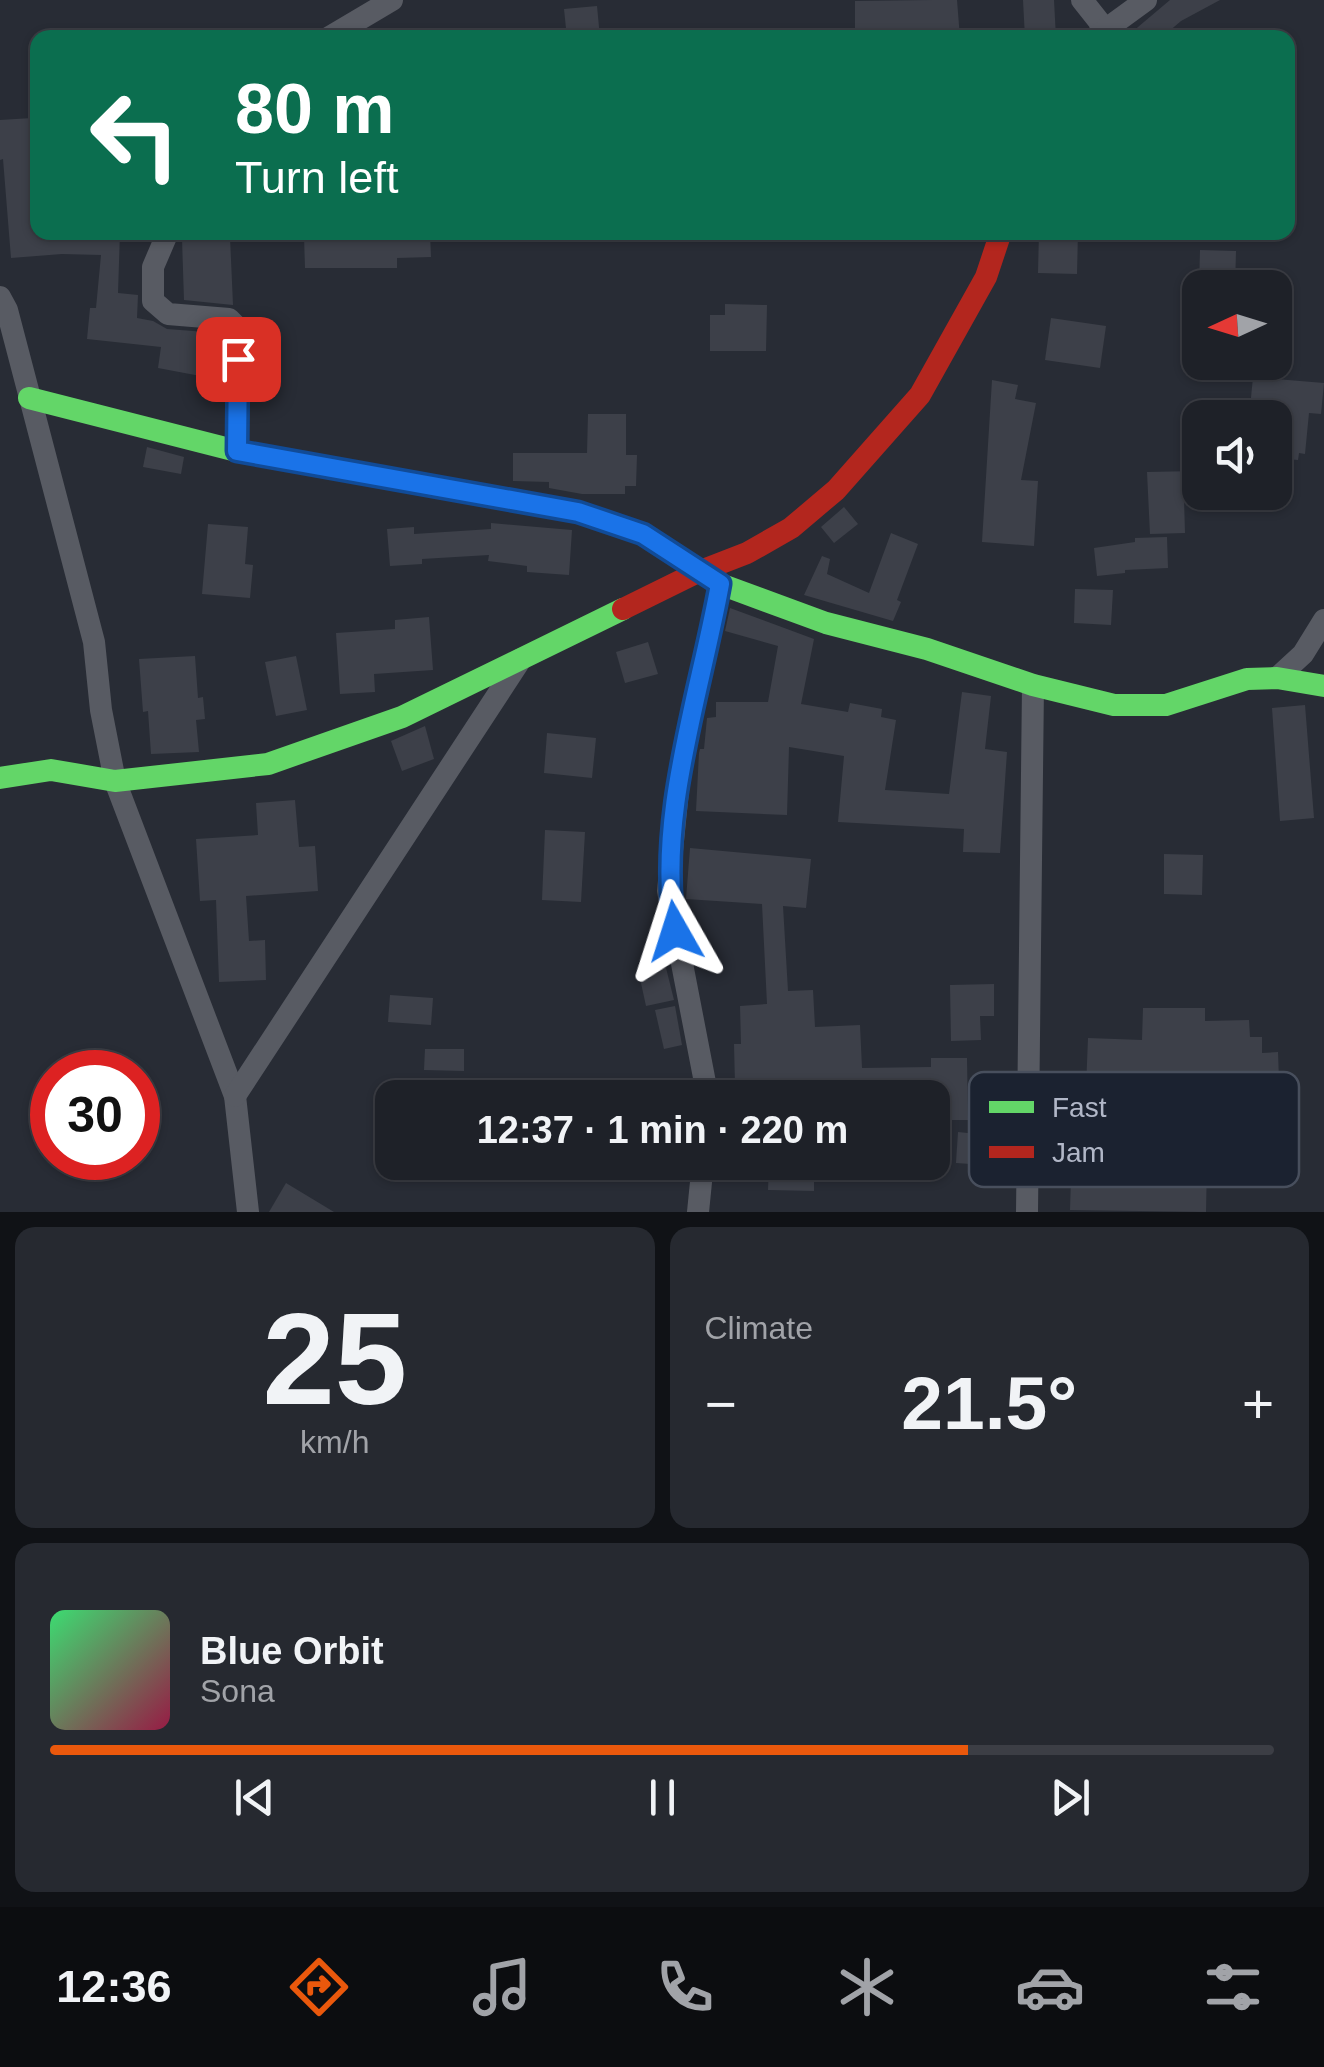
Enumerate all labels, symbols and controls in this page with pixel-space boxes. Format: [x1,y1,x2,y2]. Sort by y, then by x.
icon: left [70,70,200,200]
text: 80 m [235,70,395,148]
text: Turn left [235,152,398,203]
north arrow [1182,270,1292,380]
map controls [1182,270,1292,510]
pin [196,317,281,402]
icon: arrive [211,332,266,387]
button: sound [1182,400,1292,510]
position arrow [623,879,727,983]
speed limit sign: 30 [30,1050,160,1180]
legend [969,1072,1299,1187]
text: Fast [1052,1092,1107,1123]
text: 12:37 · 1 min · 220 m [477,1109,848,1151]
text: Jam [1052,1137,1105,1168]
text: 25 [262,1286,407,1432]
text: Climate [705,1310,813,1346]
text: 21.5° [901,1361,1077,1445]
text: − [705,1373,737,1435]
text: + [1242,1373,1274,1435]
text: km/h [300,1424,369,1460]
text: Blue Orbit [200,1630,384,1672]
text: Sona [200,1673,275,1709]
icon: previous [227,1770,282,1825]
icon: pause [635,1770,690,1825]
icon: next [1043,1770,1098,1825]
icon: directions [284,1952,354,2022]
icon: music [467,1952,537,2022]
icon: phone [650,1952,720,2022]
icon: climate [832,1952,902,2022]
icon: car [1015,1952,1085,2022]
icon: filters [1198,1952,1268,2022]
text: 12:36 [56,1961,171,2012]

